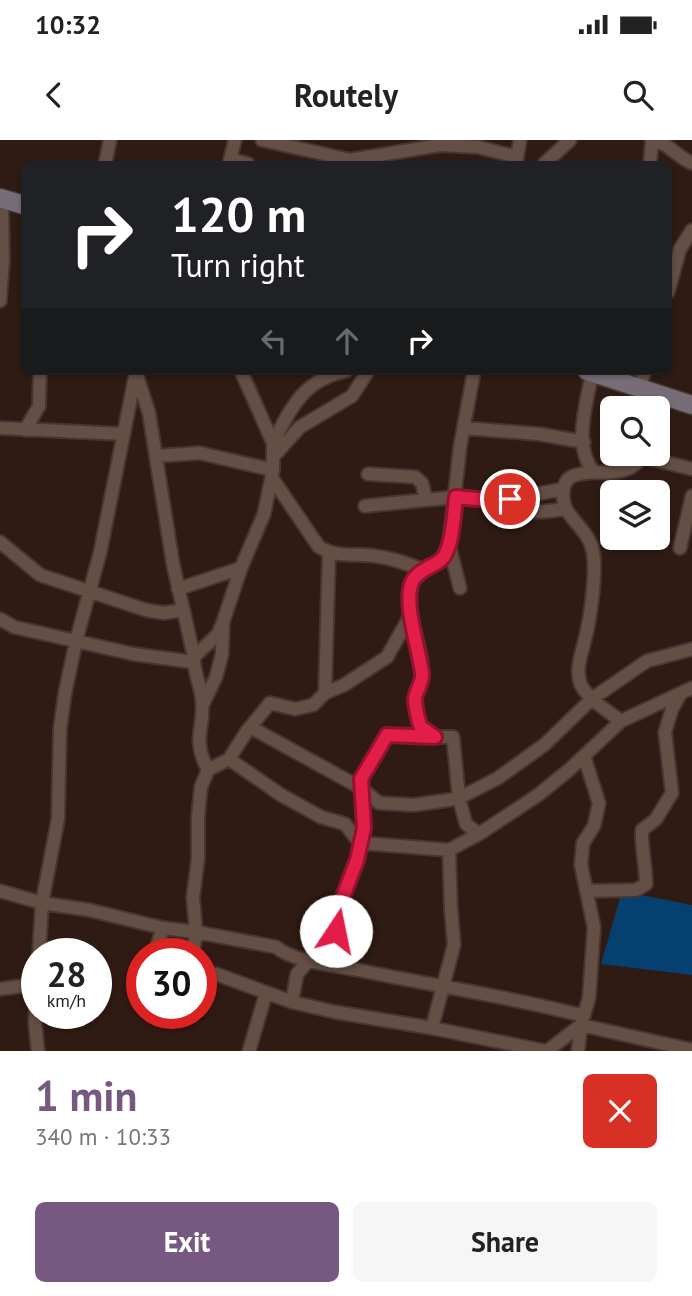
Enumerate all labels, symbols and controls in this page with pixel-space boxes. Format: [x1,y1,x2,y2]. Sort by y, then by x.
text: 10:32 [35,8,101,41]
text: Routely [294,74,398,116]
icon: back [35,76,73,114]
icon: search [619,76,657,114]
text: 120 m [171,182,306,246]
icon: right [56,189,147,280]
text: Turn right [171,244,305,286]
icon: left [255,322,293,360]
icon: ahead [328,322,366,360]
icon: right [401,322,439,360]
map controls [600,396,670,550]
button: search [600,396,670,466]
pin [480,469,540,529]
icon: arrive [491,480,529,518]
button: layers [600,480,670,550]
position arrow [299,894,373,968]
speed limit sign: 30 [126,938,217,1029]
text: 28 [47,951,86,997]
text: km/h [47,989,86,1012]
text: 1 min [35,1068,137,1123]
button: close [583,1074,657,1148]
text: 340 m · 10:33 [35,1122,171,1151]
button: Exit [35,1202,339,1282]
button: Share [353,1202,657,1282]

